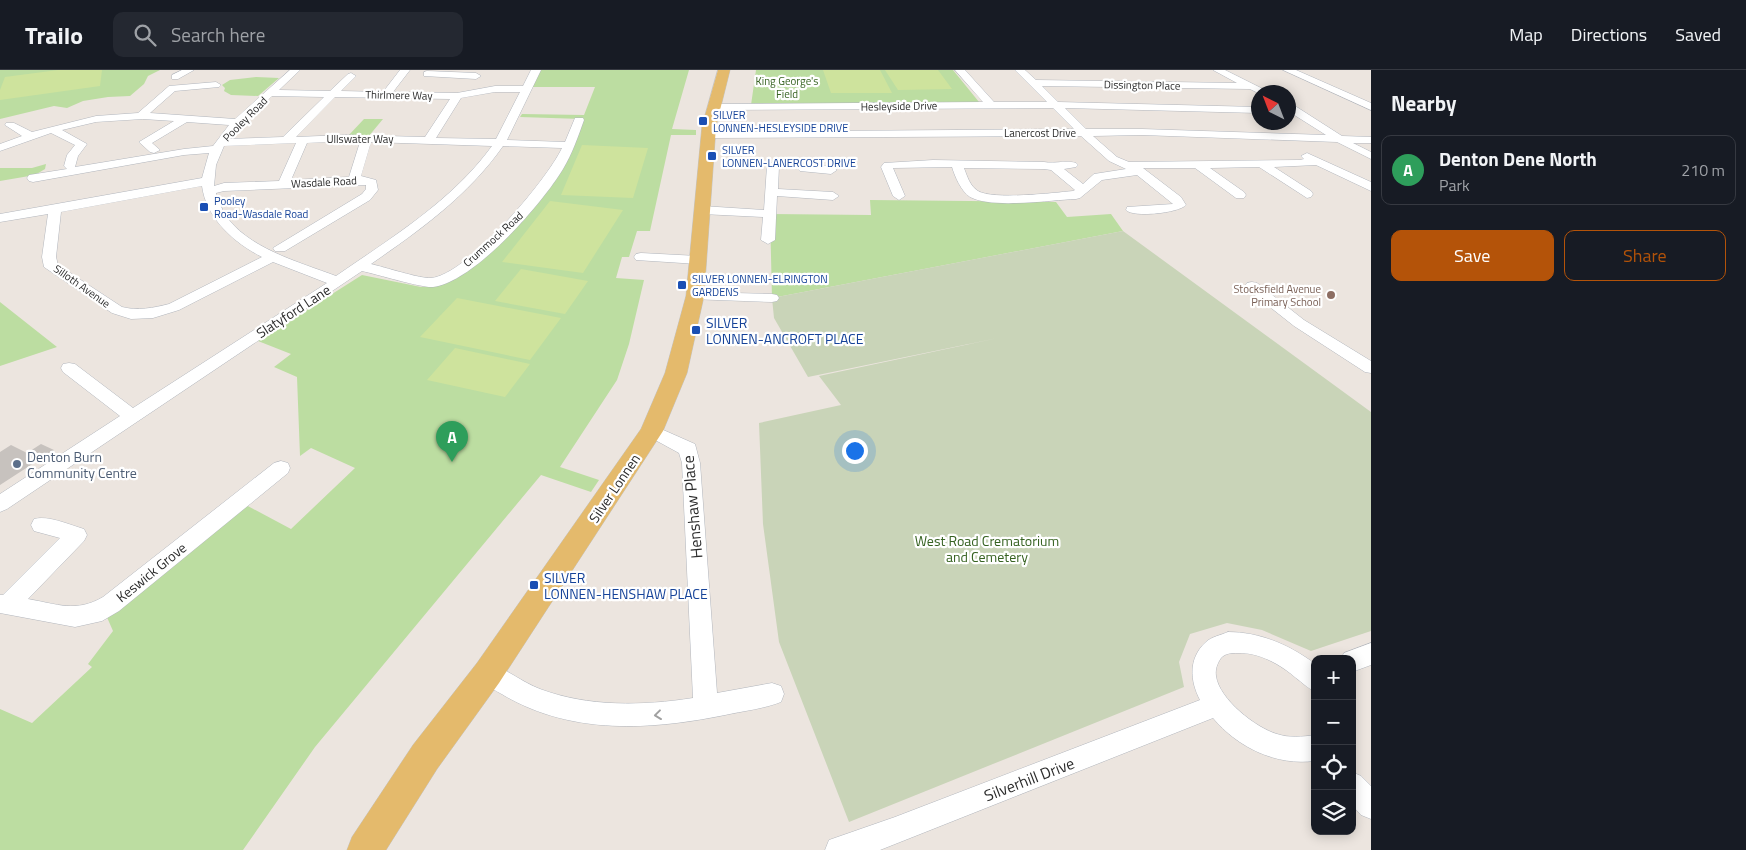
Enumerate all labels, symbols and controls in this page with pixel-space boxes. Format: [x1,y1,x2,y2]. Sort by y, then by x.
search box [113,12,463,57]
text: Trailo [25,17,83,53]
text: Search here [171,20,265,49]
icon: search [131,21,159,49]
text: Map [1509,21,1543,48]
text: Directions [1571,21,1647,48]
text: Saved [1675,21,1721,48]
park label: King George's Field [756,73,818,102]
street label: Dissington Place [1104,76,1181,94]
north arrow [1251,85,1296,130]
street label: Thirlmere Way [365,86,433,104]
text: Nearby [1391,87,1456,119]
street label: Pooley Road [219,93,271,145]
street label: Hesleyside Drive [861,97,938,115]
place label: SILVER LONNEN-HESLEYSIDE DRIVE [713,107,848,136]
marker: SILVER LONNEN-HESLEYSIDE DRIVE [697,115,709,127]
street label: Lanercost Drive [1004,125,1076,141]
street label: Ullswater Way [326,131,394,147]
place label: SILVER LONNEN-LANERCOST DRIVE [722,142,856,171]
text: Denton Dene North [1439,144,1597,173]
marker: SILVER LONNEN-LANERCOST DRIVE [706,150,718,162]
text: A [1403,158,1413,182]
text: 210 m [1681,158,1725,182]
street label: Wasdale Road [291,172,357,192]
text: Park [1439,173,1470,197]
place label: Pooley Road-Wasdale Road [214,193,308,222]
marker: Pooley Road-Wasdale Road [198,201,210,213]
street label: Crummock Road [459,207,527,270]
button: Save [1391,230,1554,281]
button: Share [1564,230,1726,281]
street label: Silloth Avenue [50,261,114,312]
place label: SILVER LONNEN-ELRINGTON GARDENS [692,271,828,300]
street label: Slatyford Lane [252,279,334,343]
marker: SILVER LONNEN-ELRINGTON GARDENS [676,279,688,291]
place label: Stocksfield Avenue Primary School [1233,281,1321,310]
marker: Stocksfield Avenue Primary School [1325,289,1337,301]
place label: SILVER LONNEN-ANCROFT PLACE [706,312,864,349]
marker: SILVER LONNEN-ANCROFT PLACE [690,324,702,336]
pin: A [436,421,468,462]
your location [842,438,868,464]
place label: Denton Burn Community Centre [27,446,137,483]
street label: Silver Lonnen [583,449,645,527]
street label: Henshaw Place [676,454,708,560]
marker: Denton Burn Community Centre [11,458,23,470]
park label: West Road Crematorium and Cemetery [915,530,1059,567]
street label: Keswick Grove [111,537,191,607]
place label: SILVER LONNEN-HENSHAW PLACE [544,567,708,604]
marker: SILVER LONNEN-HENSHAW PLACE [528,579,540,591]
map controls [1311,655,1356,835]
button: + [1311,655,1356,700]
button: − [1311,700,1356,745]
one-way arrow [654,709,662,720]
button: locate [1311,745,1356,790]
street label: Silverhill Drive [980,751,1078,807]
button: layers [1311,790,1356,835]

